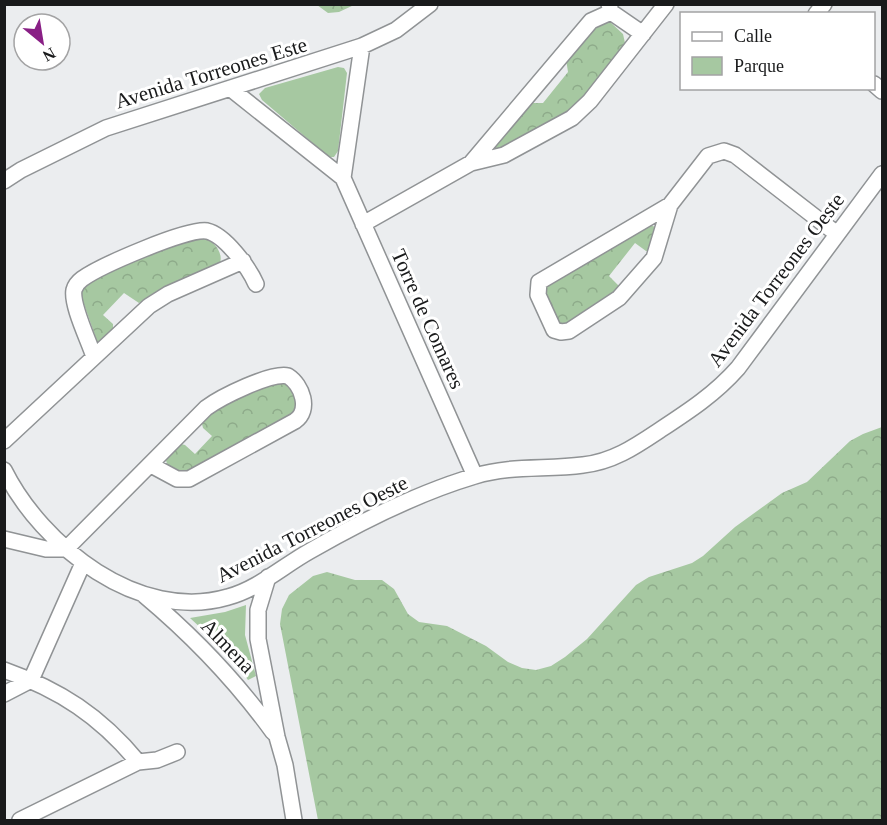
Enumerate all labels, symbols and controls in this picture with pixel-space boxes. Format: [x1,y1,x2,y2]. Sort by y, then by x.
north arrow [12,12,72,72]
legend [680,12,875,90]
text: Calle [734,26,772,46]
street label: Avenida Torreones Este [112,32,310,114]
text: N [40,44,59,65]
text: Parque [734,56,784,76]
street label: Avenida Torreones Oeste [703,188,849,372]
street label: Torre de Comares [387,246,469,392]
street label: Avenida Torreones Oeste [212,470,412,588]
street label: Almena [196,614,260,679]

